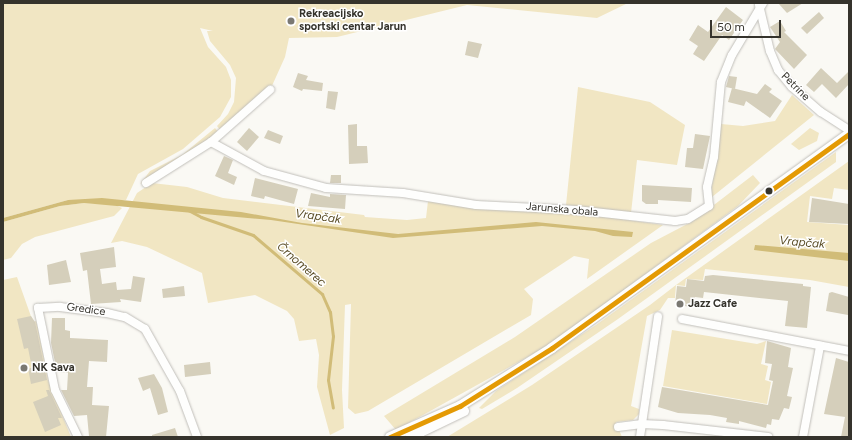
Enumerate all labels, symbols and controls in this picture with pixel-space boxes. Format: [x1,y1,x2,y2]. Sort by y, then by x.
place label: Rekreacijsko sportski centar Jarun [299,8,406,34]
scale bar [712,12,783,38]
marker: Rekreacijsko sportski centar Jarun [286,16,296,26]
text: 50 m [717,20,745,34]
street label: Petrine [778,70,812,104]
unlabelled marker [764,186,774,196]
street label: Jarunska obala [525,200,599,220]
water label: Vrapčak [294,207,342,227]
water label: Vrapčak [779,234,825,252]
water label: Črnomerec [274,240,328,290]
place label: Jazz Cafe [688,297,737,311]
marker: Jazz Cafe [675,299,685,309]
street label: Gredice [66,301,106,319]
place label: NK Sava [32,361,75,375]
marker: NK Sava [19,363,29,373]

